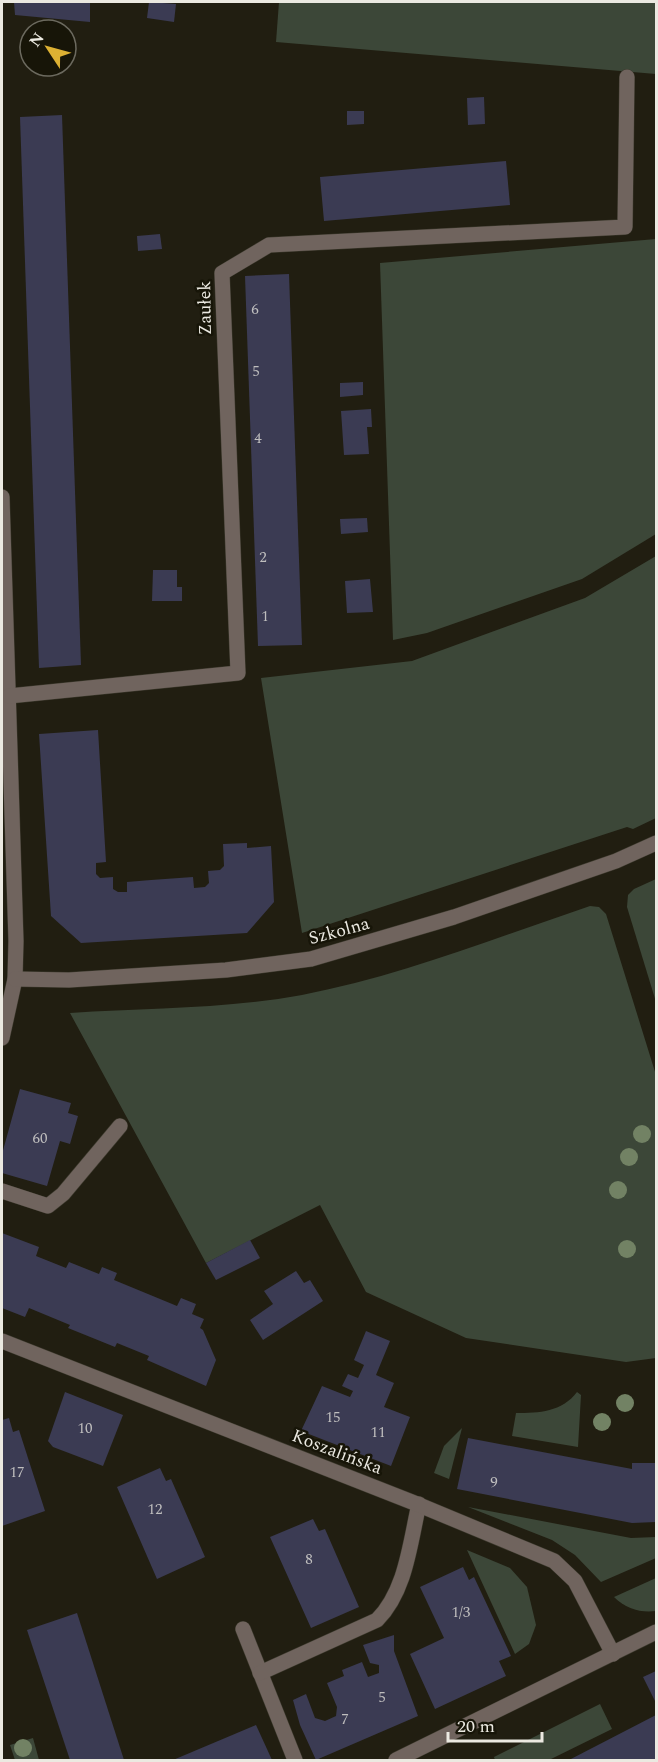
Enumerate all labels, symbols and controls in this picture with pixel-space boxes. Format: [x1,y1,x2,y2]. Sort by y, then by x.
north arrow [18,18,78,78]
text: N [23,27,50,52]
street label: Zaułek [191,280,219,336]
house number: 6 [251,298,259,321]
house number: 5 [252,360,260,383]
house number: 4 [254,427,262,450]
house number: 2 [259,546,267,569]
house number: 1 [261,605,269,628]
street label: Szkolna [306,910,373,952]
house number: 60 [32,1127,48,1150]
house number: 15 [325,1406,341,1429]
house number: 10 [77,1417,93,1440]
house number: 11 [370,1421,386,1444]
street label: Koszalińska [288,1422,386,1482]
house number: 17 [9,1461,25,1484]
house number: 9 [490,1471,498,1494]
house number: 12 [147,1498,163,1521]
house number: 8 [305,1548,313,1571]
house number: 1/3 [452,1601,471,1624]
house number: 5 [378,1686,386,1709]
scale bar [448,1705,542,1743]
house number: 7 [341,1708,349,1731]
text: 20 m [457,1713,495,1740]

